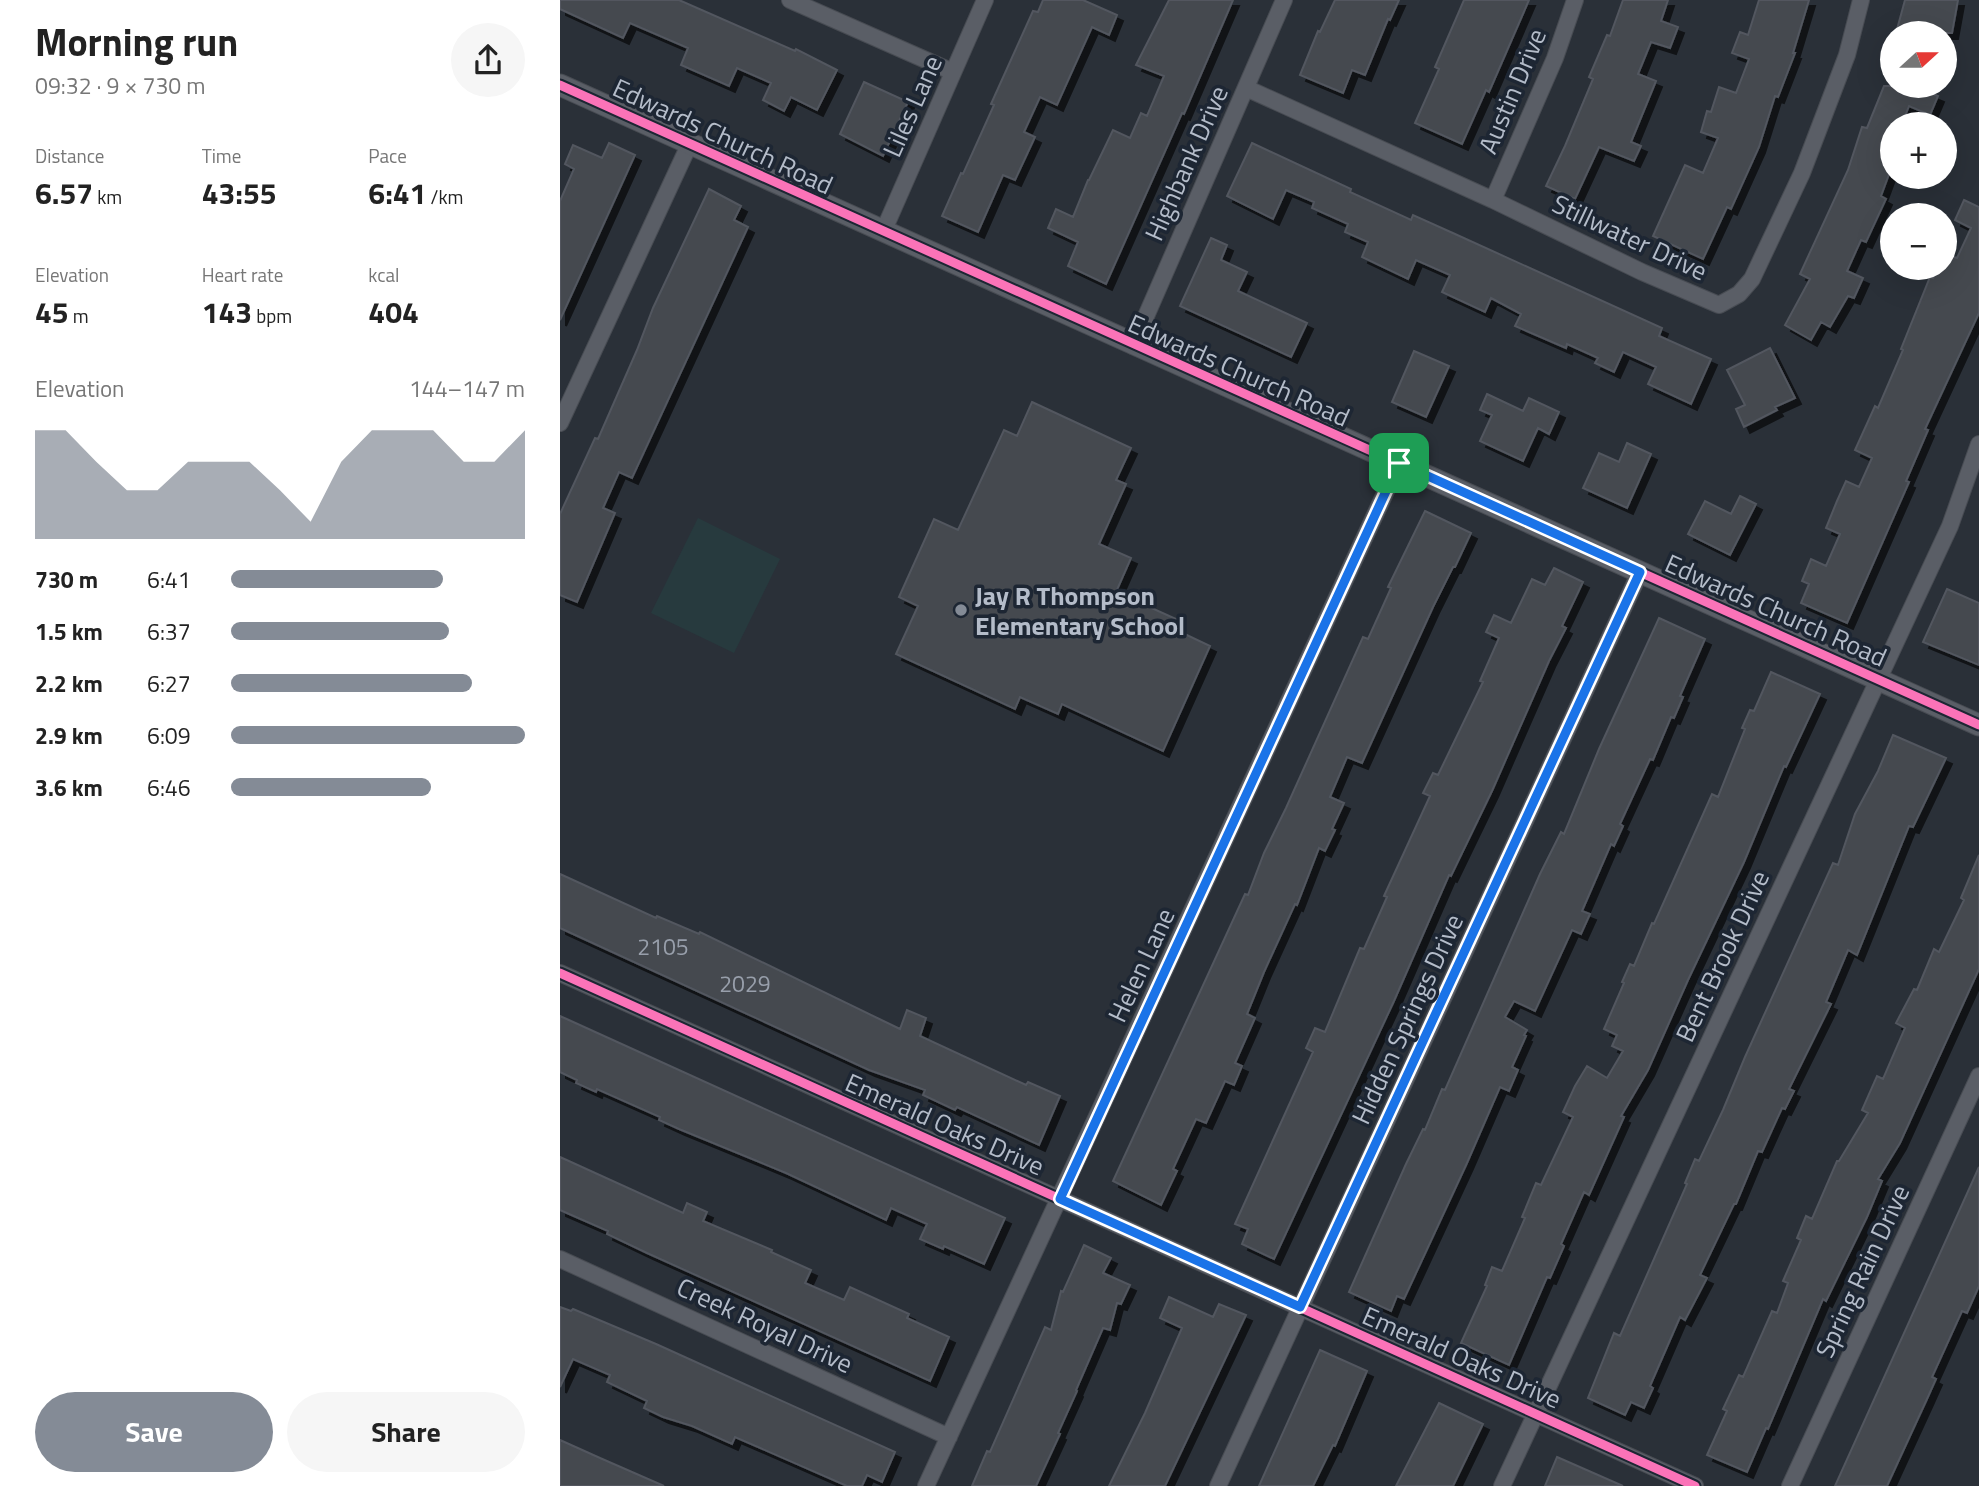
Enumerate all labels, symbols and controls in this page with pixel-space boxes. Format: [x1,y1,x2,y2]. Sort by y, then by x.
text: Morning run [35,13,238,71]
north arrow [1880,21,1956,98]
map controls [1880,21,1957,280]
street label: Austin Drive [1468,22,1556,160]
button: share [451,23,525,97]
street label: Liles Lane [872,49,952,163]
text: 09:32 · 9 × 730 m [35,68,205,103]
street label: Edwards Church Road [607,68,839,204]
street label: Highbank Drive [1134,79,1238,247]
button: + [1880,112,1957,189]
text: Distance [35,141,104,170]
text: Time [202,141,241,170]
text: Pace [368,141,407,170]
text: 6.57 [35,170,93,216]
text: 43:55 [202,170,277,216]
text: 6:41 [368,170,426,216]
text: km [93,182,122,211]
text: /km [426,182,463,211]
street label: Stillwater Drive [1546,184,1714,290]
button: − [1880,203,1957,280]
text: Elevation [35,260,109,289]
text: Heart rate [202,260,283,289]
text: kcal [368,260,399,289]
text: 45 [35,289,69,335]
text: 143 [202,289,252,335]
text: 404 [368,289,419,335]
text: m [69,301,89,330]
text: bpm [252,301,292,330]
street label: Edwards Church Road [1122,304,1356,436]
text: Elevation [35,371,124,406]
text: 144–147 m [409,371,525,406]
pin [1369,433,1429,493]
icon: arrive [1380,444,1418,482]
street label: Edwards Church Road [1659,544,1893,676]
text: 730 m [35,562,98,597]
text: 6:41 [147,562,191,597]
place label: Jay R Thompson Elementary School [975,576,1185,645]
marker: Jay R Thompson Elementary School [953,602,969,618]
text: 1.5 km [35,614,103,649]
text: 6:37 [147,614,191,649]
text: 2.2 km [35,666,103,701]
text: 6:27 [147,666,191,701]
text: 2.9 km [35,718,103,753]
text: 6:09 [147,718,191,753]
text: 3.6 km [35,770,103,805]
text: 6:46 [147,770,191,805]
street label: Bent Brook Drive [1665,864,1779,1048]
street label: Helen Lane [1098,901,1184,1029]
street label: Hidden Springs Drive [1341,907,1473,1131]
house number: 2105 [637,929,689,964]
house number: 2029 [719,966,771,1001]
street label: Emerald Oaks Drive [839,1063,1051,1185]
street label: Spring Rain Drive [1805,1178,1919,1364]
street label: Creek Royal Drive [670,1267,860,1383]
street label: Emerald Oaks Drive [1356,1296,1568,1418]
button: Save [35,1392,273,1472]
button: Share [287,1392,525,1472]

